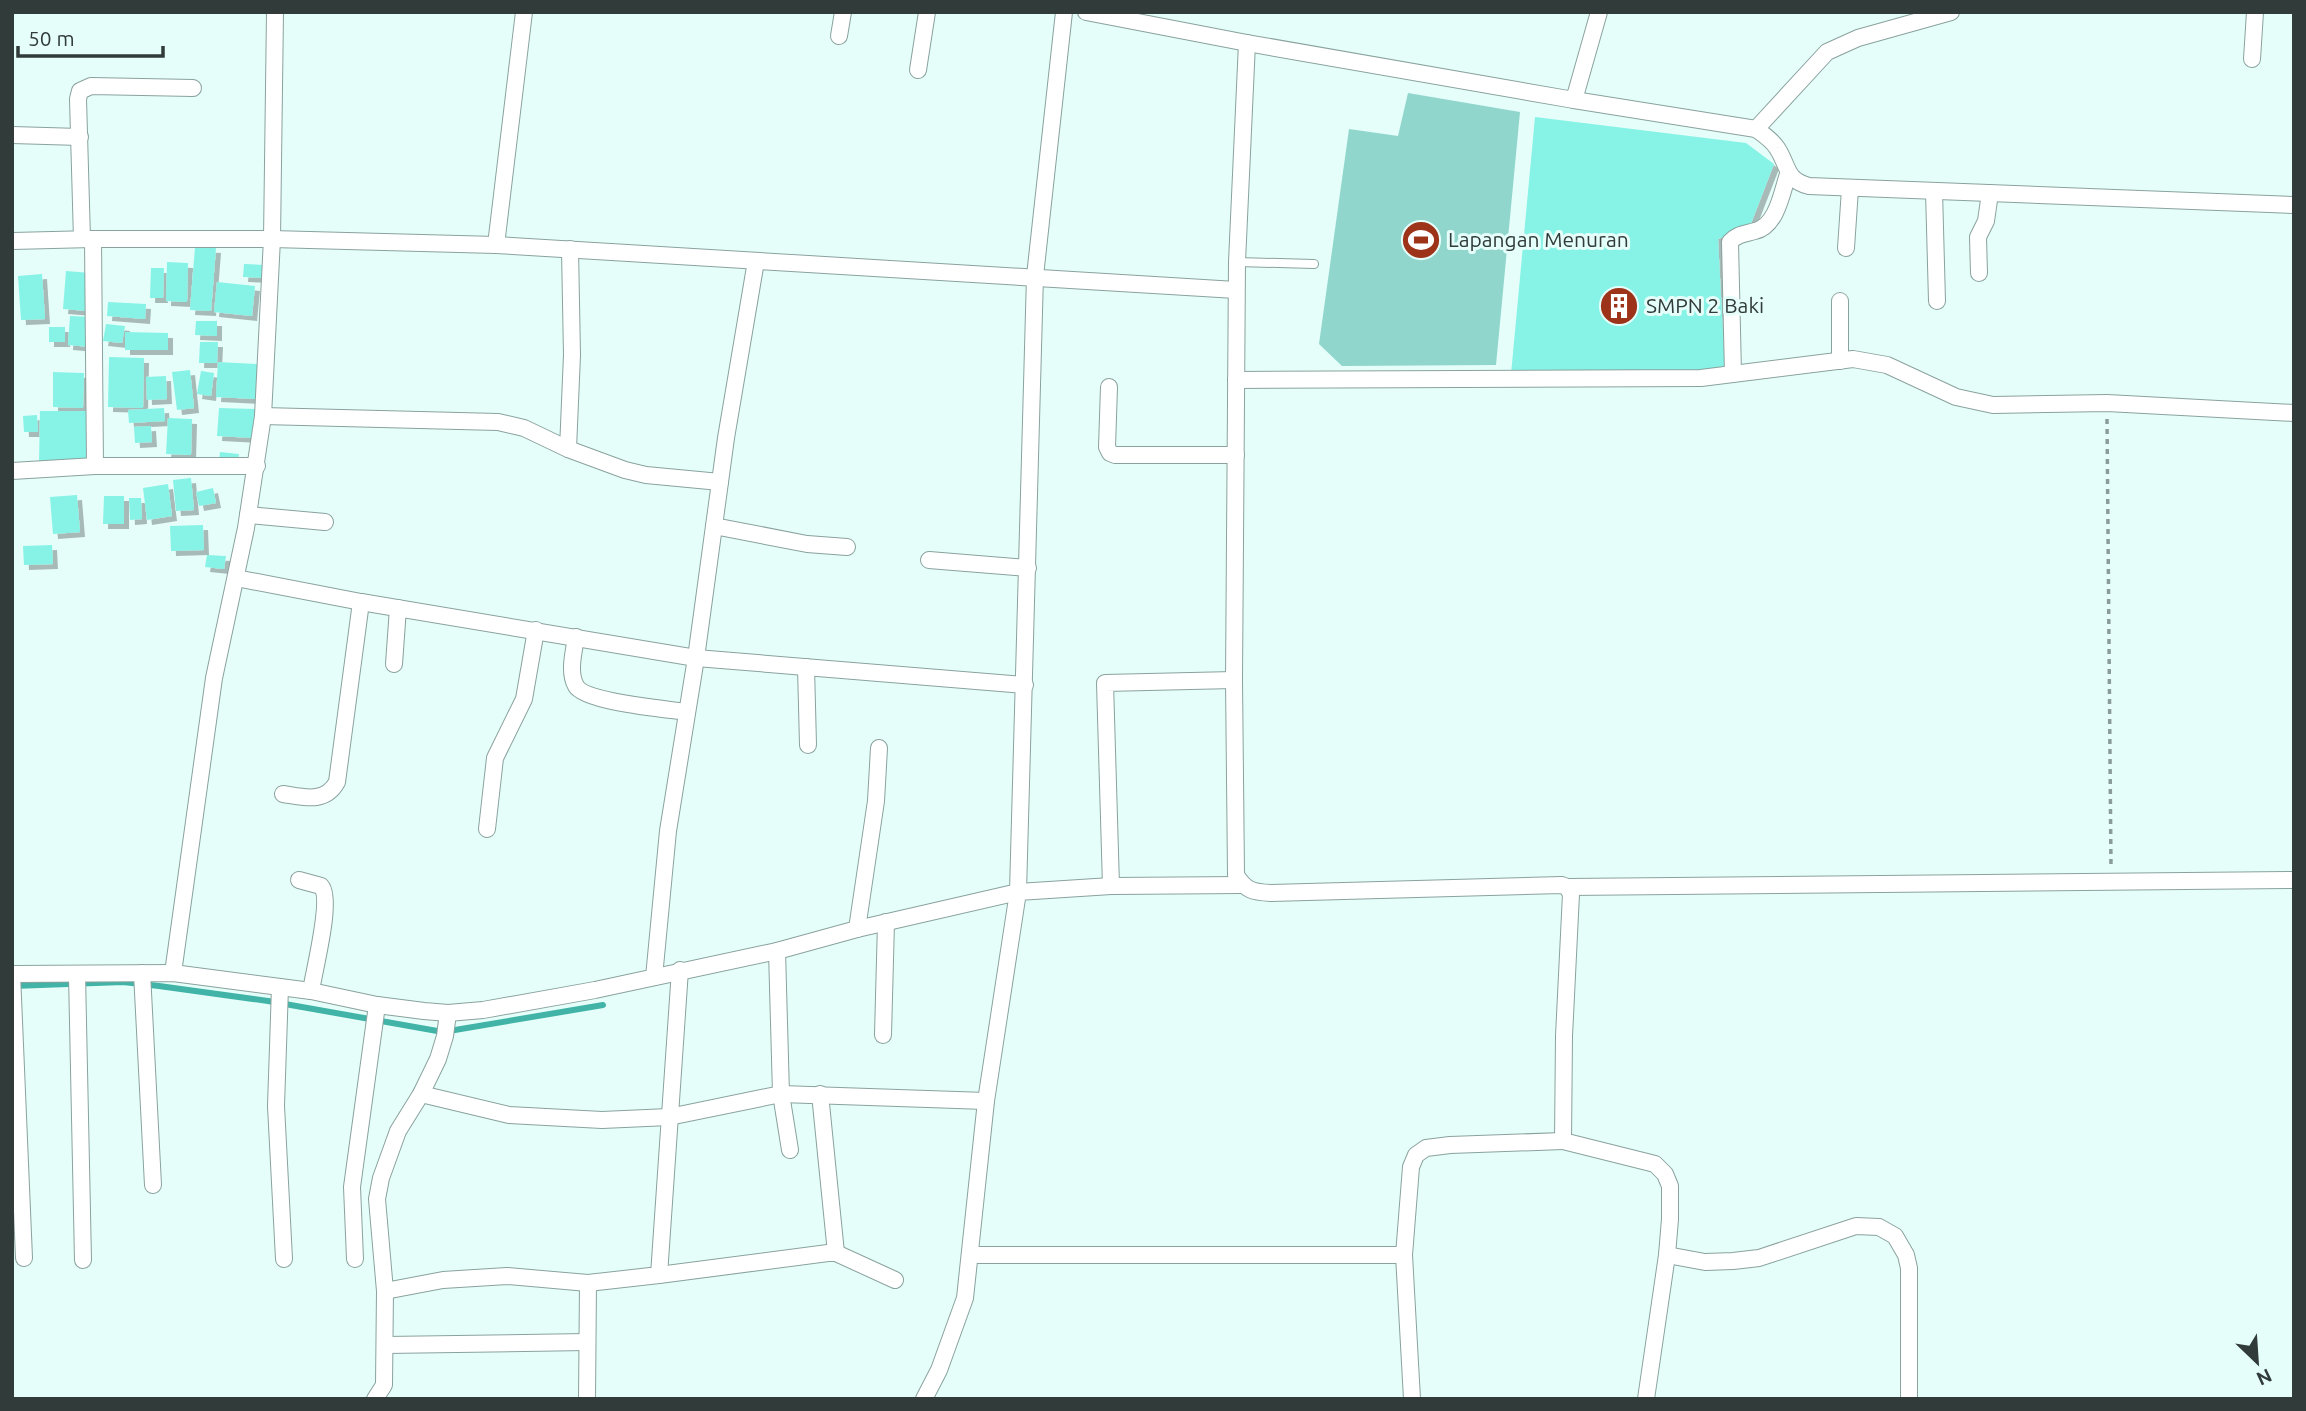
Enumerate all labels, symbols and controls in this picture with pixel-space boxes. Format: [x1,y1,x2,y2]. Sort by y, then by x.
scale bar [18,14,163,58]
text: 50 m [28,26,75,50]
sports icon: Lapangan Menuran [1400,219,1442,261]
place label: Lapangan Menuran [1448,227,1629,251]
building icon: SMPN 2 Baki [1598,285,1640,327]
place label: SMPN 2 Baki [1646,293,1764,317]
north arrow [2222,1327,2292,1397]
text: N [2253,1364,2275,1390]

